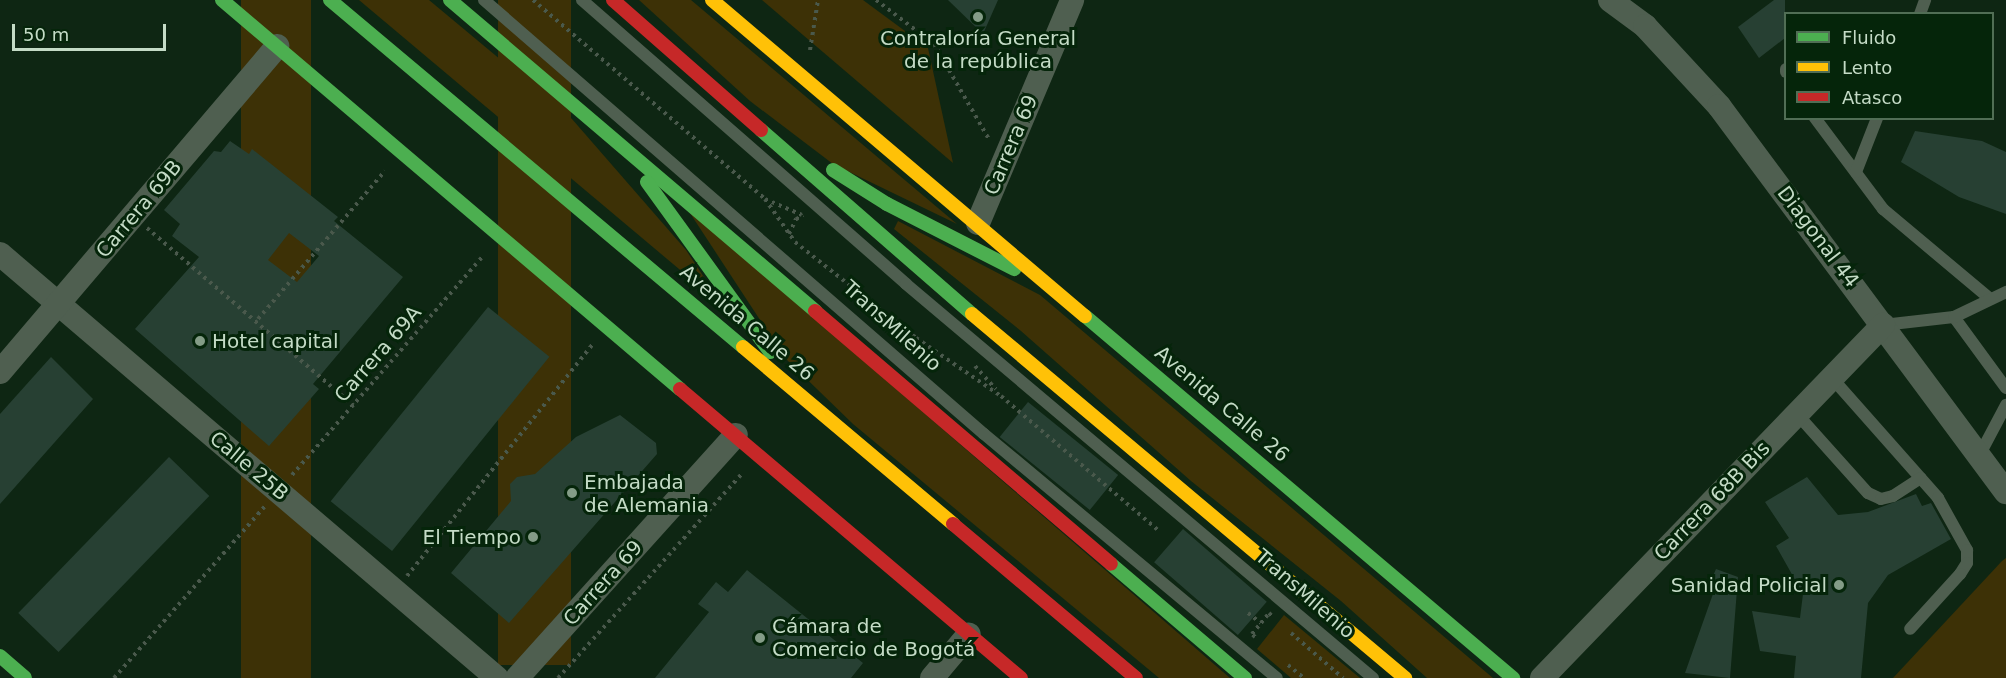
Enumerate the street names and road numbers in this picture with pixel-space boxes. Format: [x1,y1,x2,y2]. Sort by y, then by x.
street label: Carrera 69 [979,91,1043,199]
street label: Carrera 69B [91,155,187,263]
street label: Diagonal 44 [1772,182,1864,292]
street label: Avenida Calle 26 [675,260,819,386]
street label: TransMilenio [838,276,946,376]
street label: Carrera 69A [330,301,426,407]
street label: Avenida Calle 26 [1150,341,1294,467]
street label: Calle 25B [205,426,293,506]
street label: Carrera 68B Bis [1649,436,1775,566]
street label: Carrera 69 [558,535,648,631]
street label: TransMilenio [1250,544,1360,644]

